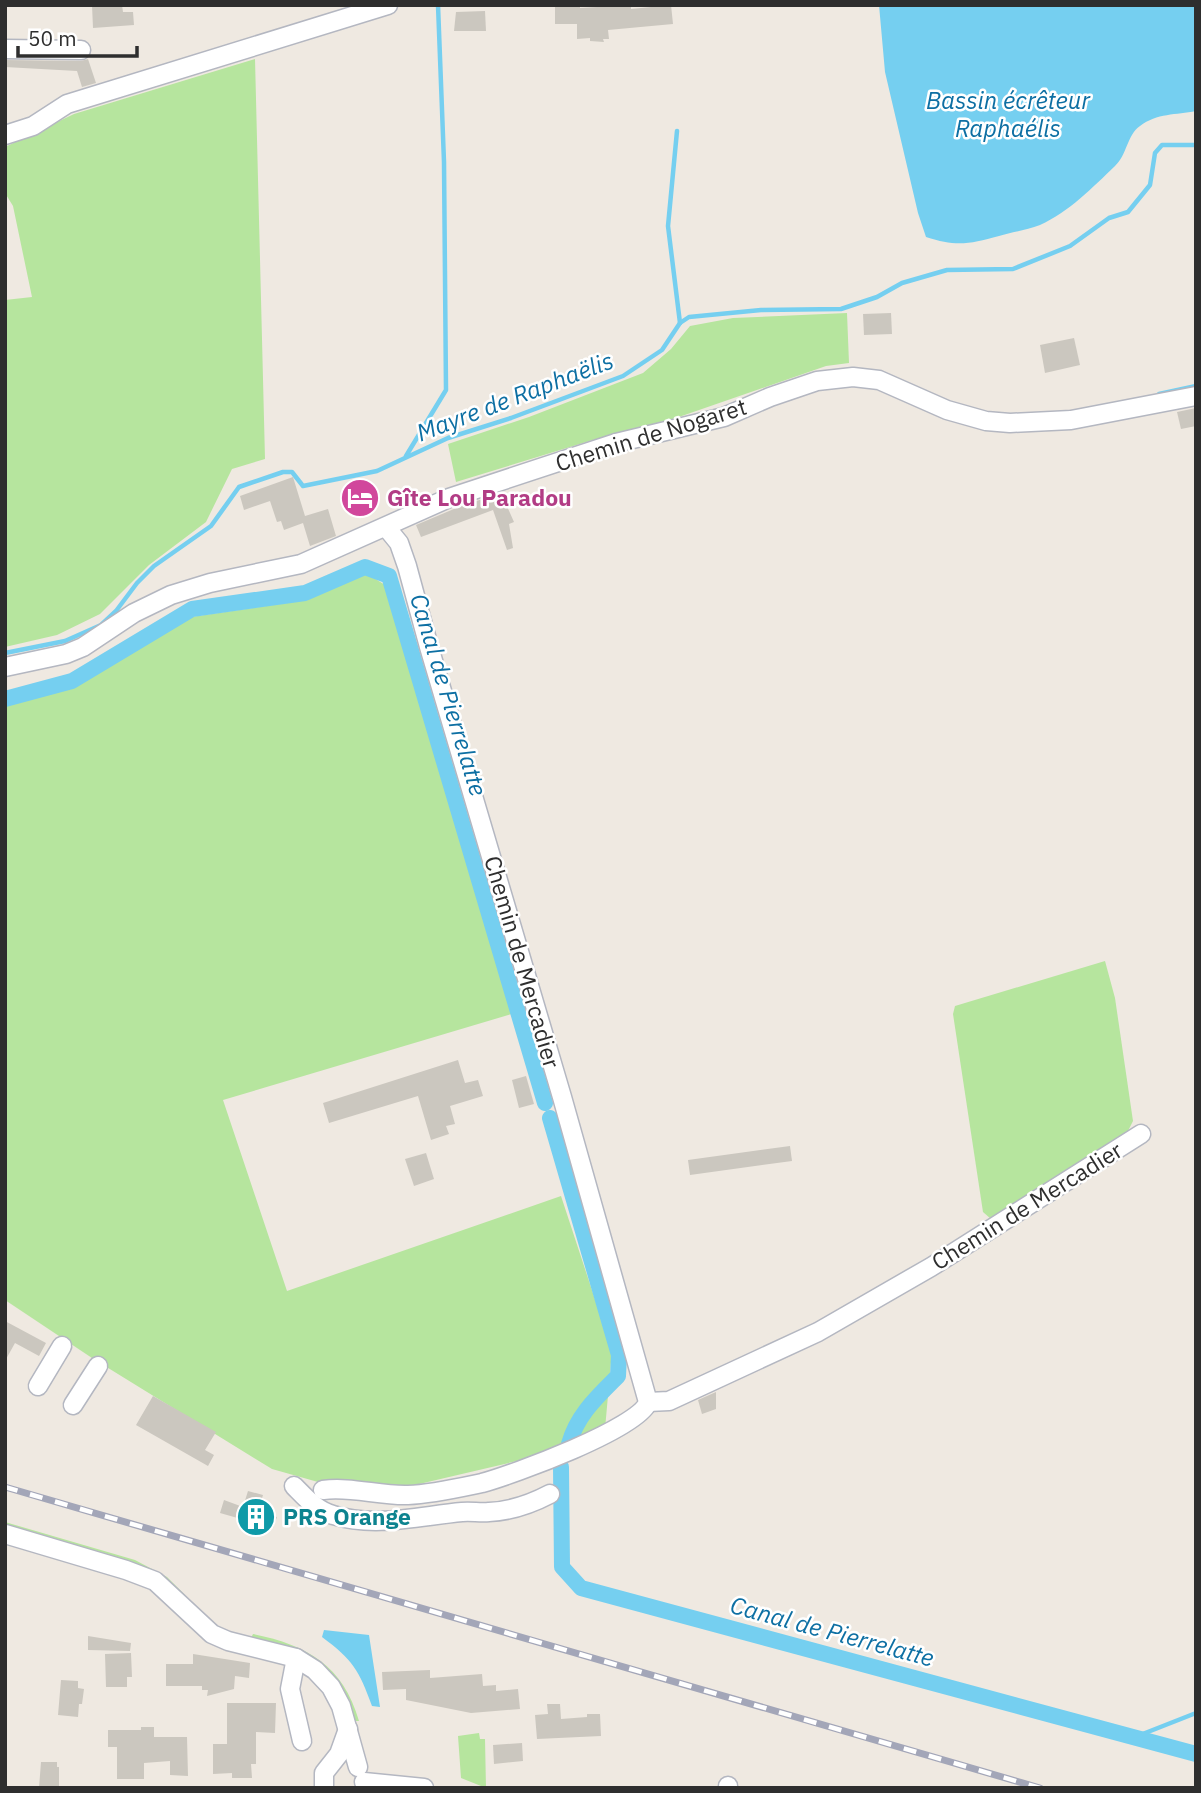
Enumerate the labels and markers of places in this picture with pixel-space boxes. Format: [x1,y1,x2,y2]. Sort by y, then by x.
hotel icon: Gîte Lou Paradou [339,477,381,519]
place label: Gîte Lou Paradou [387,482,572,512]
building icon: PRS Orange [235,1496,277,1538]
place label: PRS Orange [283,1501,411,1531]

